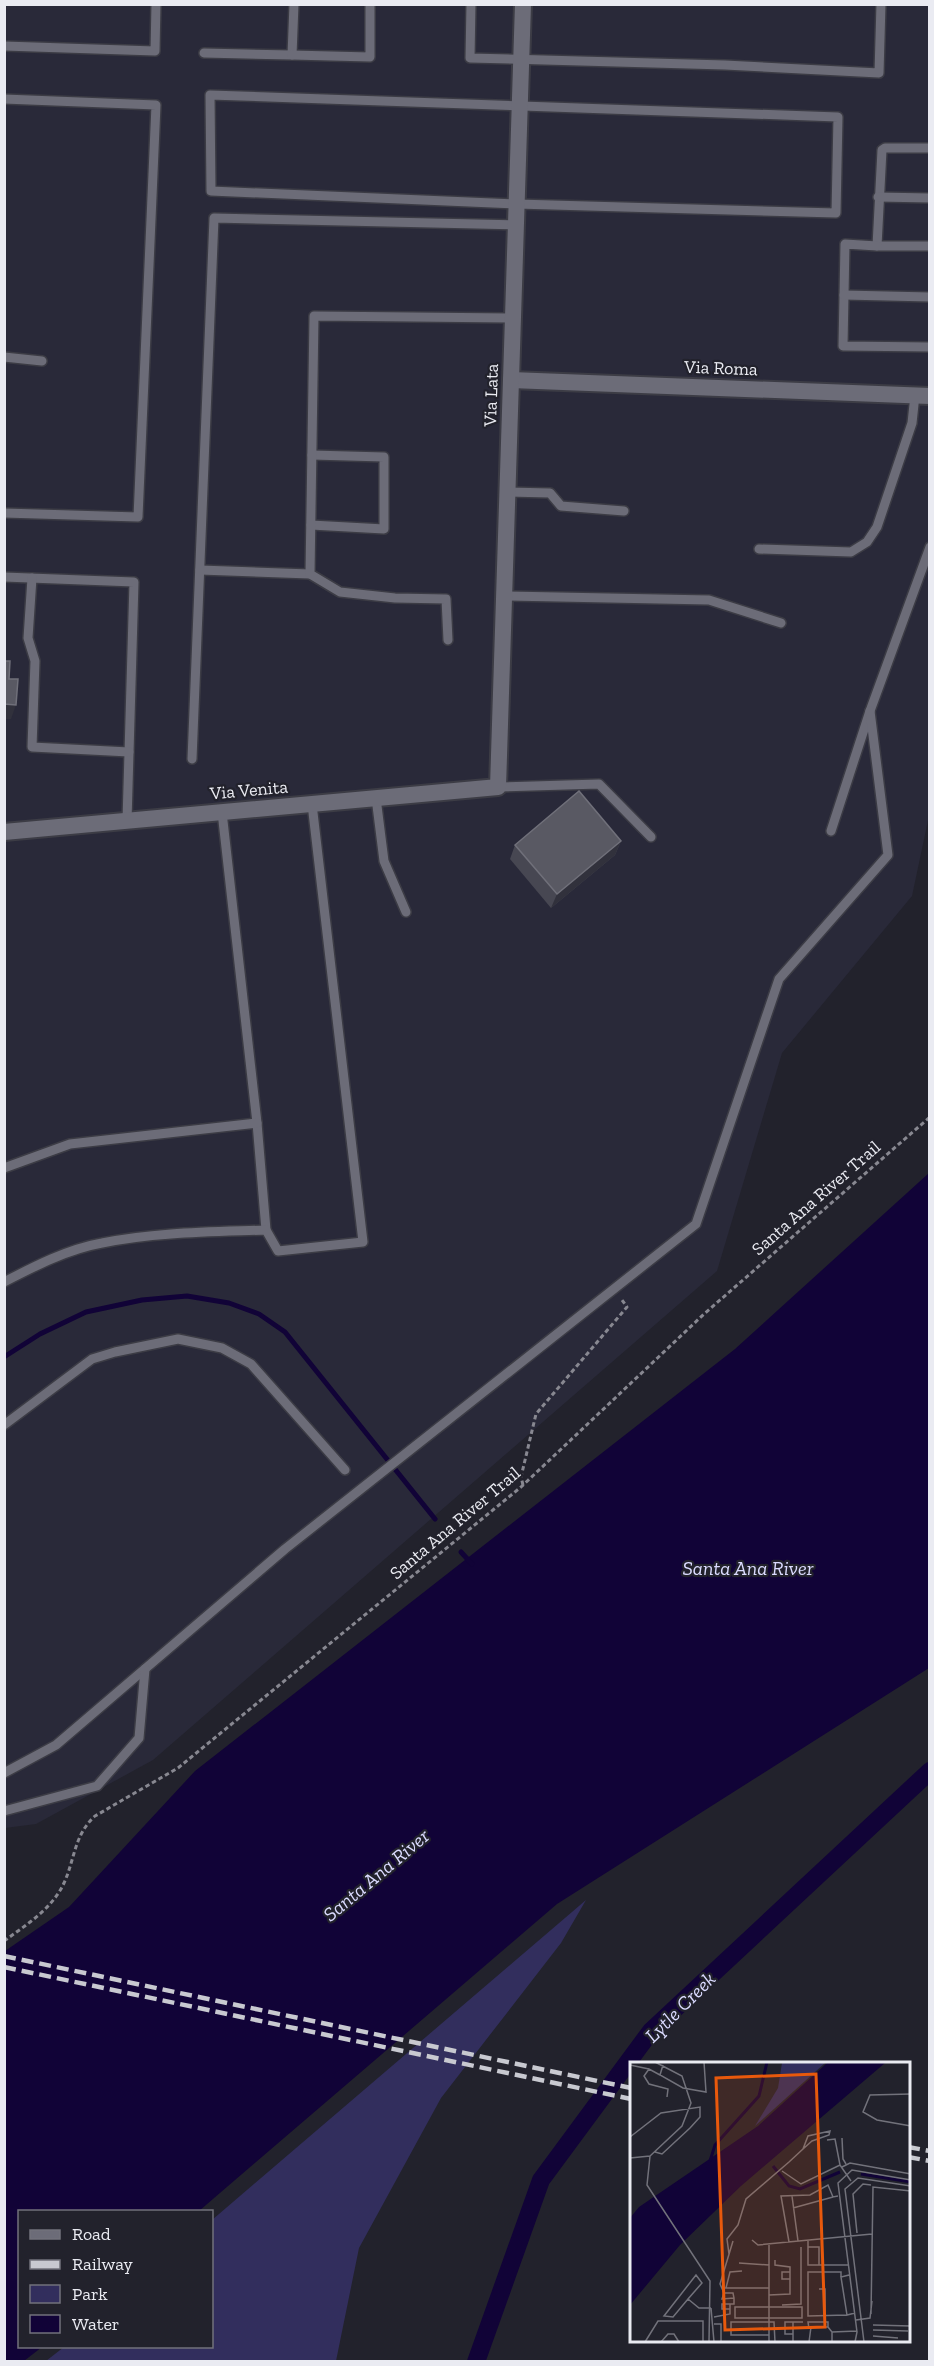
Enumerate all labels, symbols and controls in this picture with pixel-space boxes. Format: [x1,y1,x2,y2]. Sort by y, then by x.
street label: Via Roma [683,356,758,380]
street label: Via Lata [479,363,503,428]
street label: Via Venita [208,776,289,804]
street label: Santa Ana River Trail [747,1136,885,1260]
street label: Santa Ana River Trail [385,1462,525,1584]
water label: Santa Ana River [682,1556,814,1580]
water label: Santa Ana River [318,1824,434,1926]
water label: Lytle Creek [640,1967,720,2047]
inset map [630,2062,910,2342]
legend [18,2210,213,2348]
text: Road [72,2223,111,2245]
text: Railway [72,2253,134,2275]
text: Park [72,2283,108,2305]
text: Water [72,2313,119,2335]

